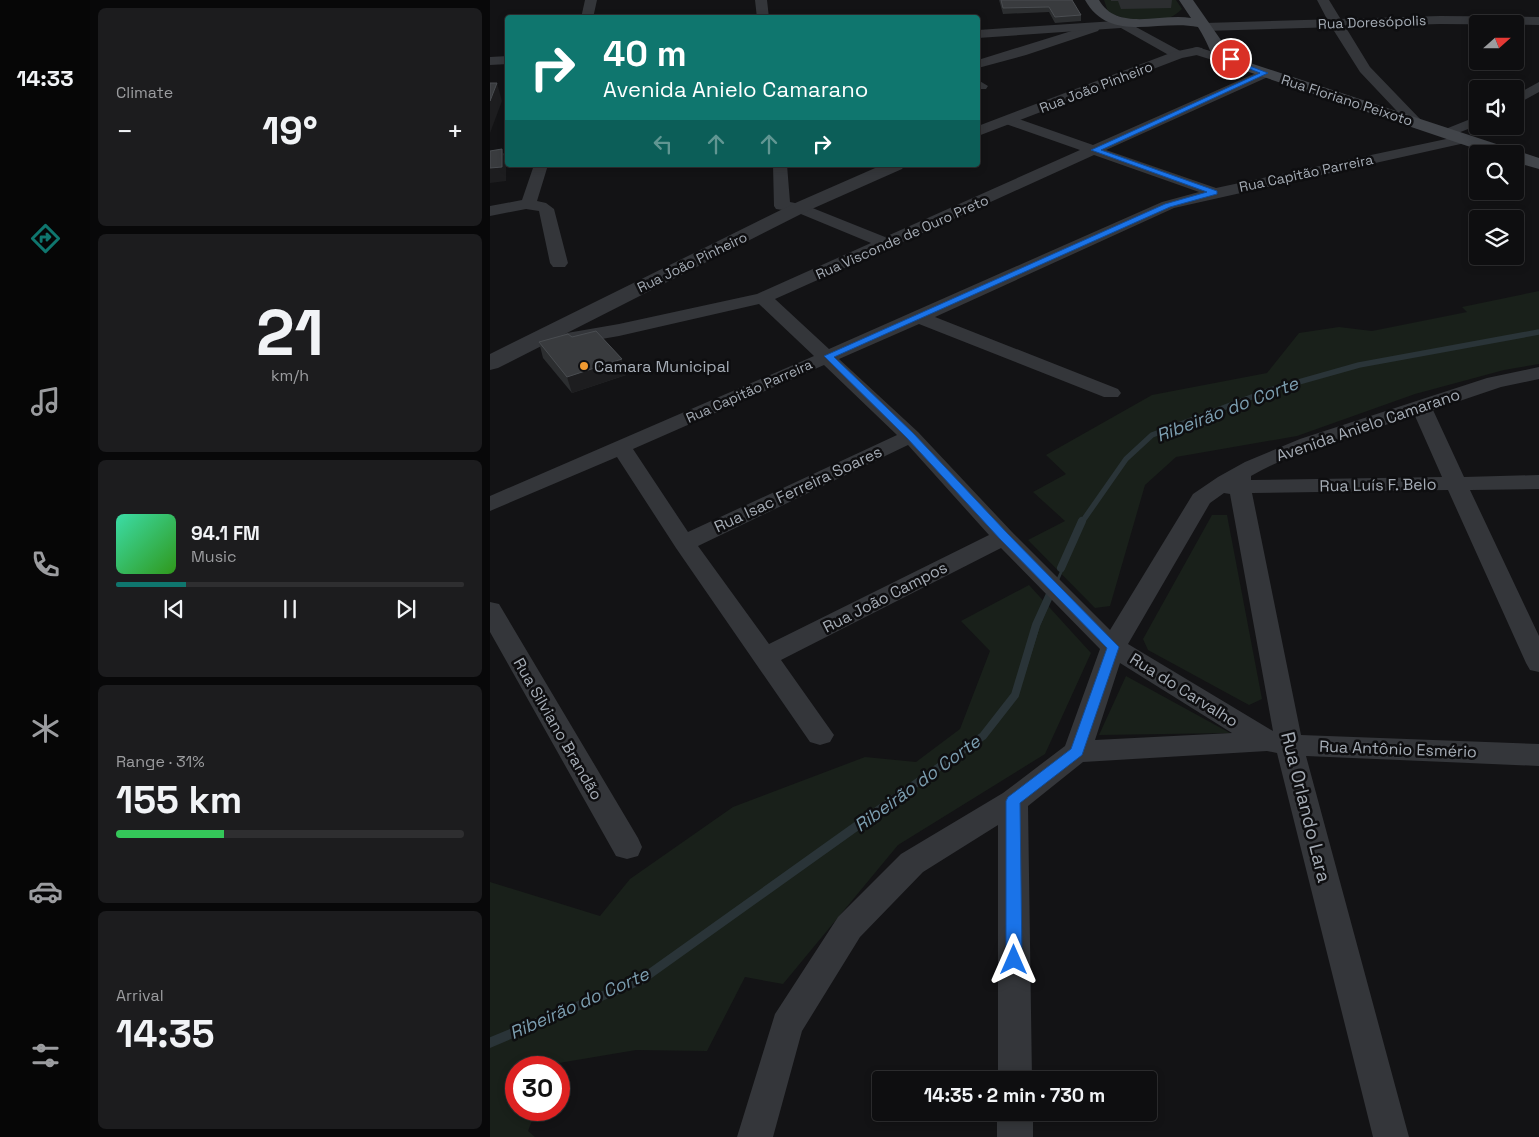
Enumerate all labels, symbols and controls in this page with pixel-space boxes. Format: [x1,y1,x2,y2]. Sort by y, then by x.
street label: Rua Doresópolis [1318,11,1426,33]
north arrow [1469,15,1524,70]
map controls [1469,15,1524,265]
text: 40 m [603,32,687,76]
icon: right [520,35,585,100]
pin [1210,38,1252,80]
icon: arrive [1217,45,1245,73]
street label: Rua João Pinheiro [1037,57,1155,117]
text: 14:33 [16,64,74,92]
street label: Rua Floriano Peixoto [1279,70,1415,130]
text: Avenida Anielo Camarano [603,75,868,103]
button: sound [1469,80,1524,135]
text: Climate [116,82,173,103]
text: 19° [262,107,318,155]
text: − [116,113,133,149]
text: + [447,113,464,149]
icon: left [649,130,677,158]
icon: ahead [702,130,730,158]
icon: ahead [755,130,783,158]
icon: right [808,130,836,158]
button: search [1469,145,1524,200]
street label: Rua Capitão Parreira [1237,150,1375,196]
street label: Rua Visconde de Ouro Preto [813,191,991,283]
button: layers [1469,210,1524,265]
icon: directions [28,221,63,256]
street label: Rua João Pinheiro [634,228,750,296]
text: 21 [256,291,324,374]
street label: Rua Capitão Parreira [683,355,815,427]
place label: Camara Municipal [594,356,730,377]
marker: Camara Municipal [578,360,590,372]
text: km/h [271,365,309,386]
water label: Ribeirão do Corte [1153,371,1302,447]
icon: music [28,384,63,419]
street label: Avenida Anielo Camarano [1273,384,1463,466]
street label: Rua Isac Ferreira Soares [711,441,885,537]
street label: Rua Luís F. Belo [1319,473,1437,497]
text: 94.1 FM [191,521,260,546]
text: Music [191,546,237,567]
icon: phone [28,547,63,582]
street label: Rua João Campos [819,557,951,637]
icon: previous [160,595,188,623]
icon: pause [276,595,304,623]
icon: next [392,595,420,623]
street label: Rua do Carvalho [1126,648,1242,732]
street label: Rua Silviano Brandão [509,654,607,804]
icon: climate [28,711,63,746]
water label: Ribeirão do Corte [849,729,986,836]
street label: Rua Orlando Lara [1275,729,1337,885]
street label: Rua Antônio Esmério [1319,736,1477,762]
text: Range · 31% [116,751,205,772]
text: 155 km [116,776,242,824]
icon: car [28,874,63,909]
position arrow [987,933,1039,985]
water label: Ribeirão do Corte [506,961,654,1044]
text: Arrival [116,985,164,1006]
text: 14:35 [116,1010,215,1058]
icon: filters [28,1038,63,1073]
speed limit sign: 30 [505,1056,570,1121]
text: 14:35 · 2 min · 730 m [924,1083,1105,1108]

